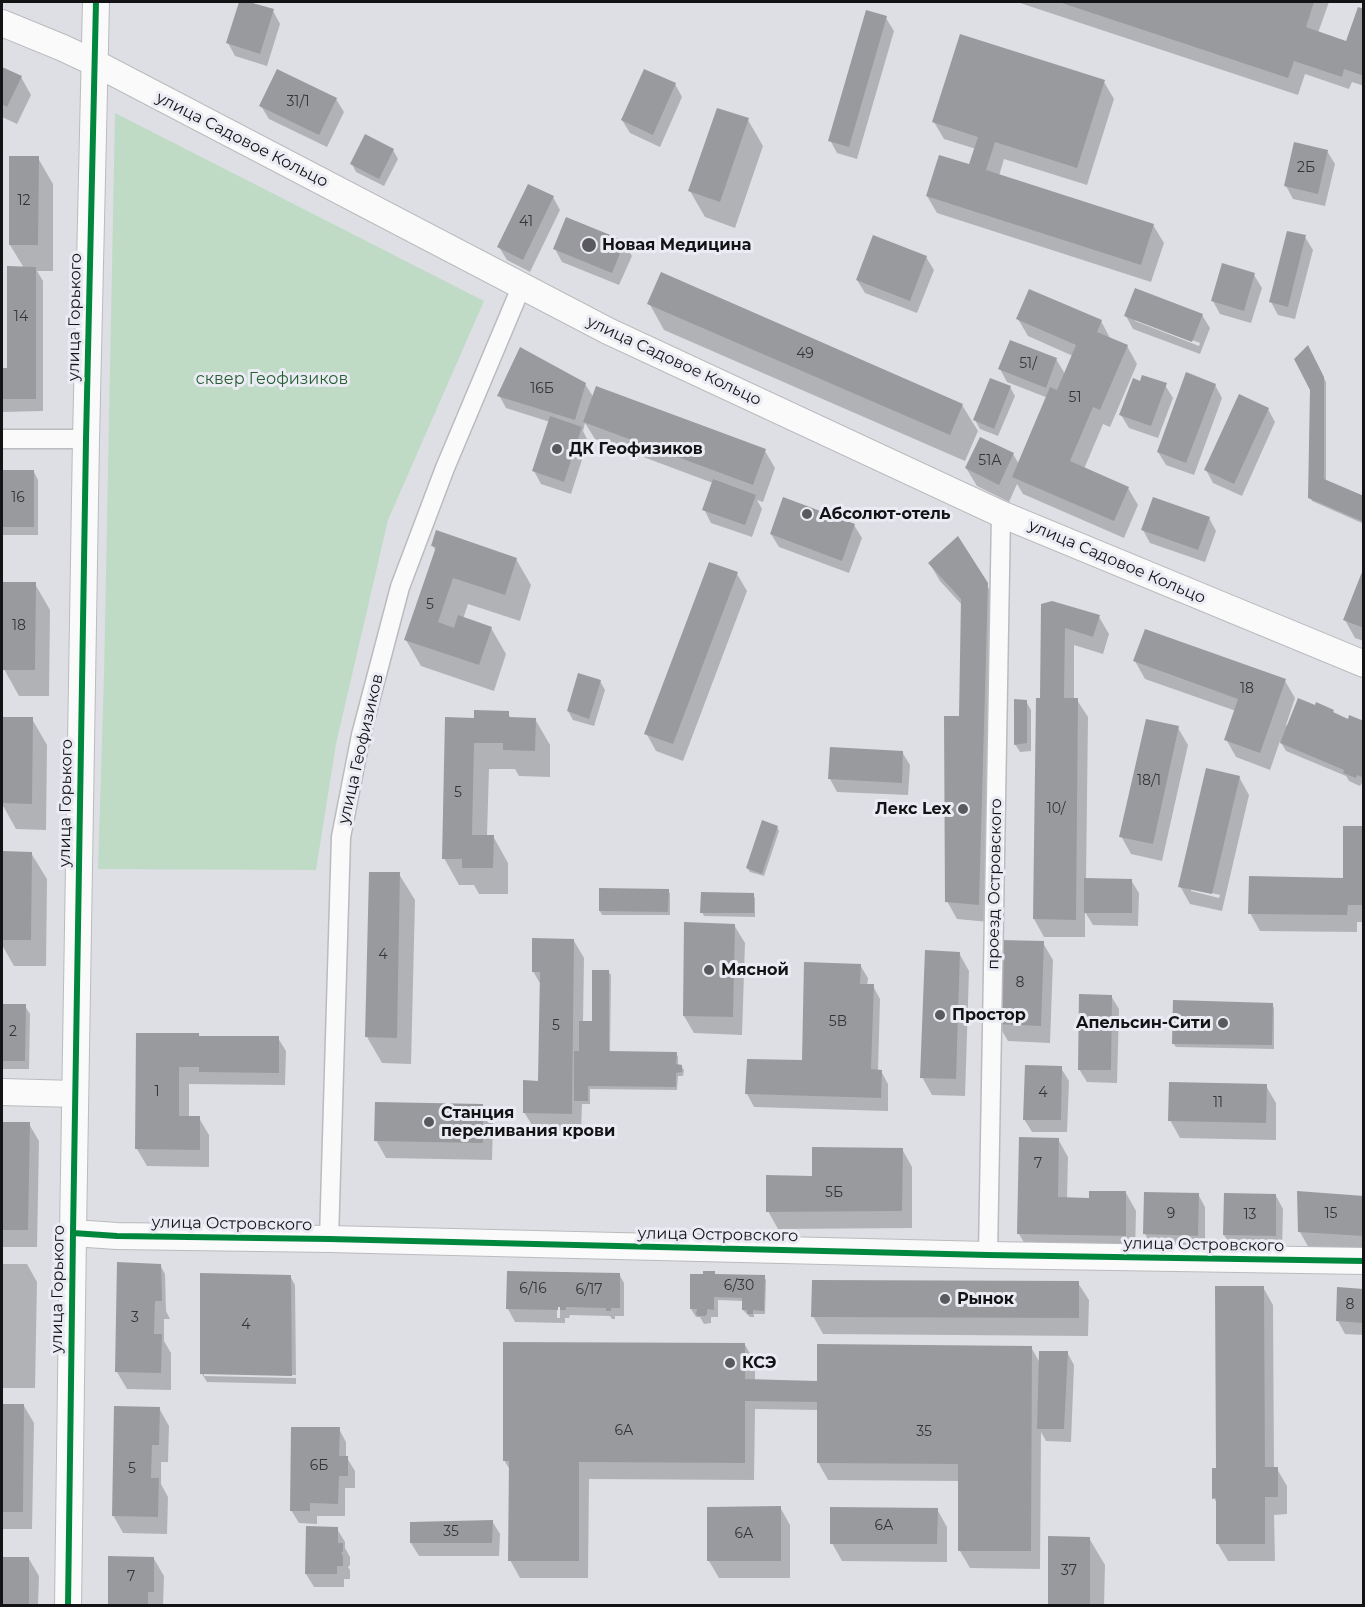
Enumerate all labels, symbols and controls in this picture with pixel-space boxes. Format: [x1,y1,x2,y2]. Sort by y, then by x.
street label: улица Садовое Кольцо [153,88,331,192]
house number: 31/1 [286,94,310,110]
house number: 2Б [1297,160,1315,176]
house number: 12 [17,193,31,209]
house number: 41 [519,214,533,230]
place label: Новая Медицина [602,235,751,255]
marker: Новая Медицина [580,236,598,254]
street label: улица Горького [64,253,86,381]
house number: 14 [14,309,28,325]
street label: улица Садовое Кольцо [584,312,764,410]
house number: 49 [796,346,814,362]
house number: 51/ [1019,356,1037,372]
park label: cквер Геофизиков [196,369,348,389]
house number: 16Б [530,381,554,397]
house number: 51 [1069,390,1081,406]
place label: ДК Геофизиков [569,439,703,459]
marker: ДК Геофизиков [550,442,564,456]
house number: 51А [978,453,1002,469]
house number: 16 [11,490,25,506]
place label: Абсолют-отель [819,504,951,524]
marker: Абсолют-отель [800,507,814,521]
street label: улица Садовое Кольцо [1026,516,1208,608]
house number: 5 [426,597,434,613]
house number: 18 [12,618,26,634]
street label: улица Геофизиков [334,672,388,826]
house number: 18 [1240,681,1254,697]
street label: улица Горького [55,739,77,867]
house number: 18/1 [1137,773,1161,789]
house number: 5 [454,785,462,801]
street label: проезд Островского [984,798,1006,970]
place label: Лекс Lex [875,799,951,819]
house number: 10/ [1047,801,1065,817]
marker: Лекс Lex [956,802,970,816]
house number: 4 [378,947,388,963]
place label: Мясной [721,960,789,980]
marker: Мясной [702,963,716,977]
house number: 8 [1016,975,1024,991]
place label: Простор [952,1005,1026,1025]
marker: Простор [933,1008,947,1022]
place label: Апельсин-Сити [1076,1013,1211,1033]
house number: 5В [829,1014,847,1030]
marker: Апельсин-Сити [1216,1016,1230,1030]
house number: 5 [552,1018,560,1034]
house number: 2 [9,1024,17,1040]
house number: 1 [154,1084,160,1100]
house number: 4 [1038,1085,1048,1101]
house number: 11 [1213,1095,1223,1111]
place label: Станция переливания крови [441,1103,615,1141]
marker: Станция переливания крови [422,1115,436,1129]
house number: 7 [1034,1156,1042,1172]
house number: 5Б [825,1185,843,1201]
house number: 9 [1167,1206,1175,1222]
house number: 15 [1325,1206,1337,1222]
house number: 13 [1244,1207,1256,1223]
street label: улица Островского [152,1213,312,1235]
street label: улица Островского [638,1224,798,1246]
street label: улица Горького [47,1225,69,1353]
street label: улица Островского [1124,1234,1284,1256]
house number: 6/30 [724,1278,754,1294]
house number: 6/16 [519,1281,547,1297]
house number: 6/17 [575,1282,603,1298]
place label: Рынок [957,1289,1014,1309]
marker: Рынок [938,1292,952,1306]
house number: 8 [1346,1297,1354,1313]
house number: 3 [131,1310,139,1326]
house number: 4 [241,1317,251,1333]
place label: КСЭ [742,1353,776,1373]
marker: КСЭ [723,1356,737,1370]
house number: 6А [614,1423,634,1439]
house number: 35 [916,1424,932,1440]
house number: 6Б [310,1458,328,1474]
house number: 5 [128,1461,136,1477]
house number: 6А [874,1518,894,1534]
house number: 35 [443,1524,459,1540]
house number: 6А [734,1526,754,1542]
house number: 37 [1061,1563,1077,1579]
house number: 7 [127,1569,135,1585]

